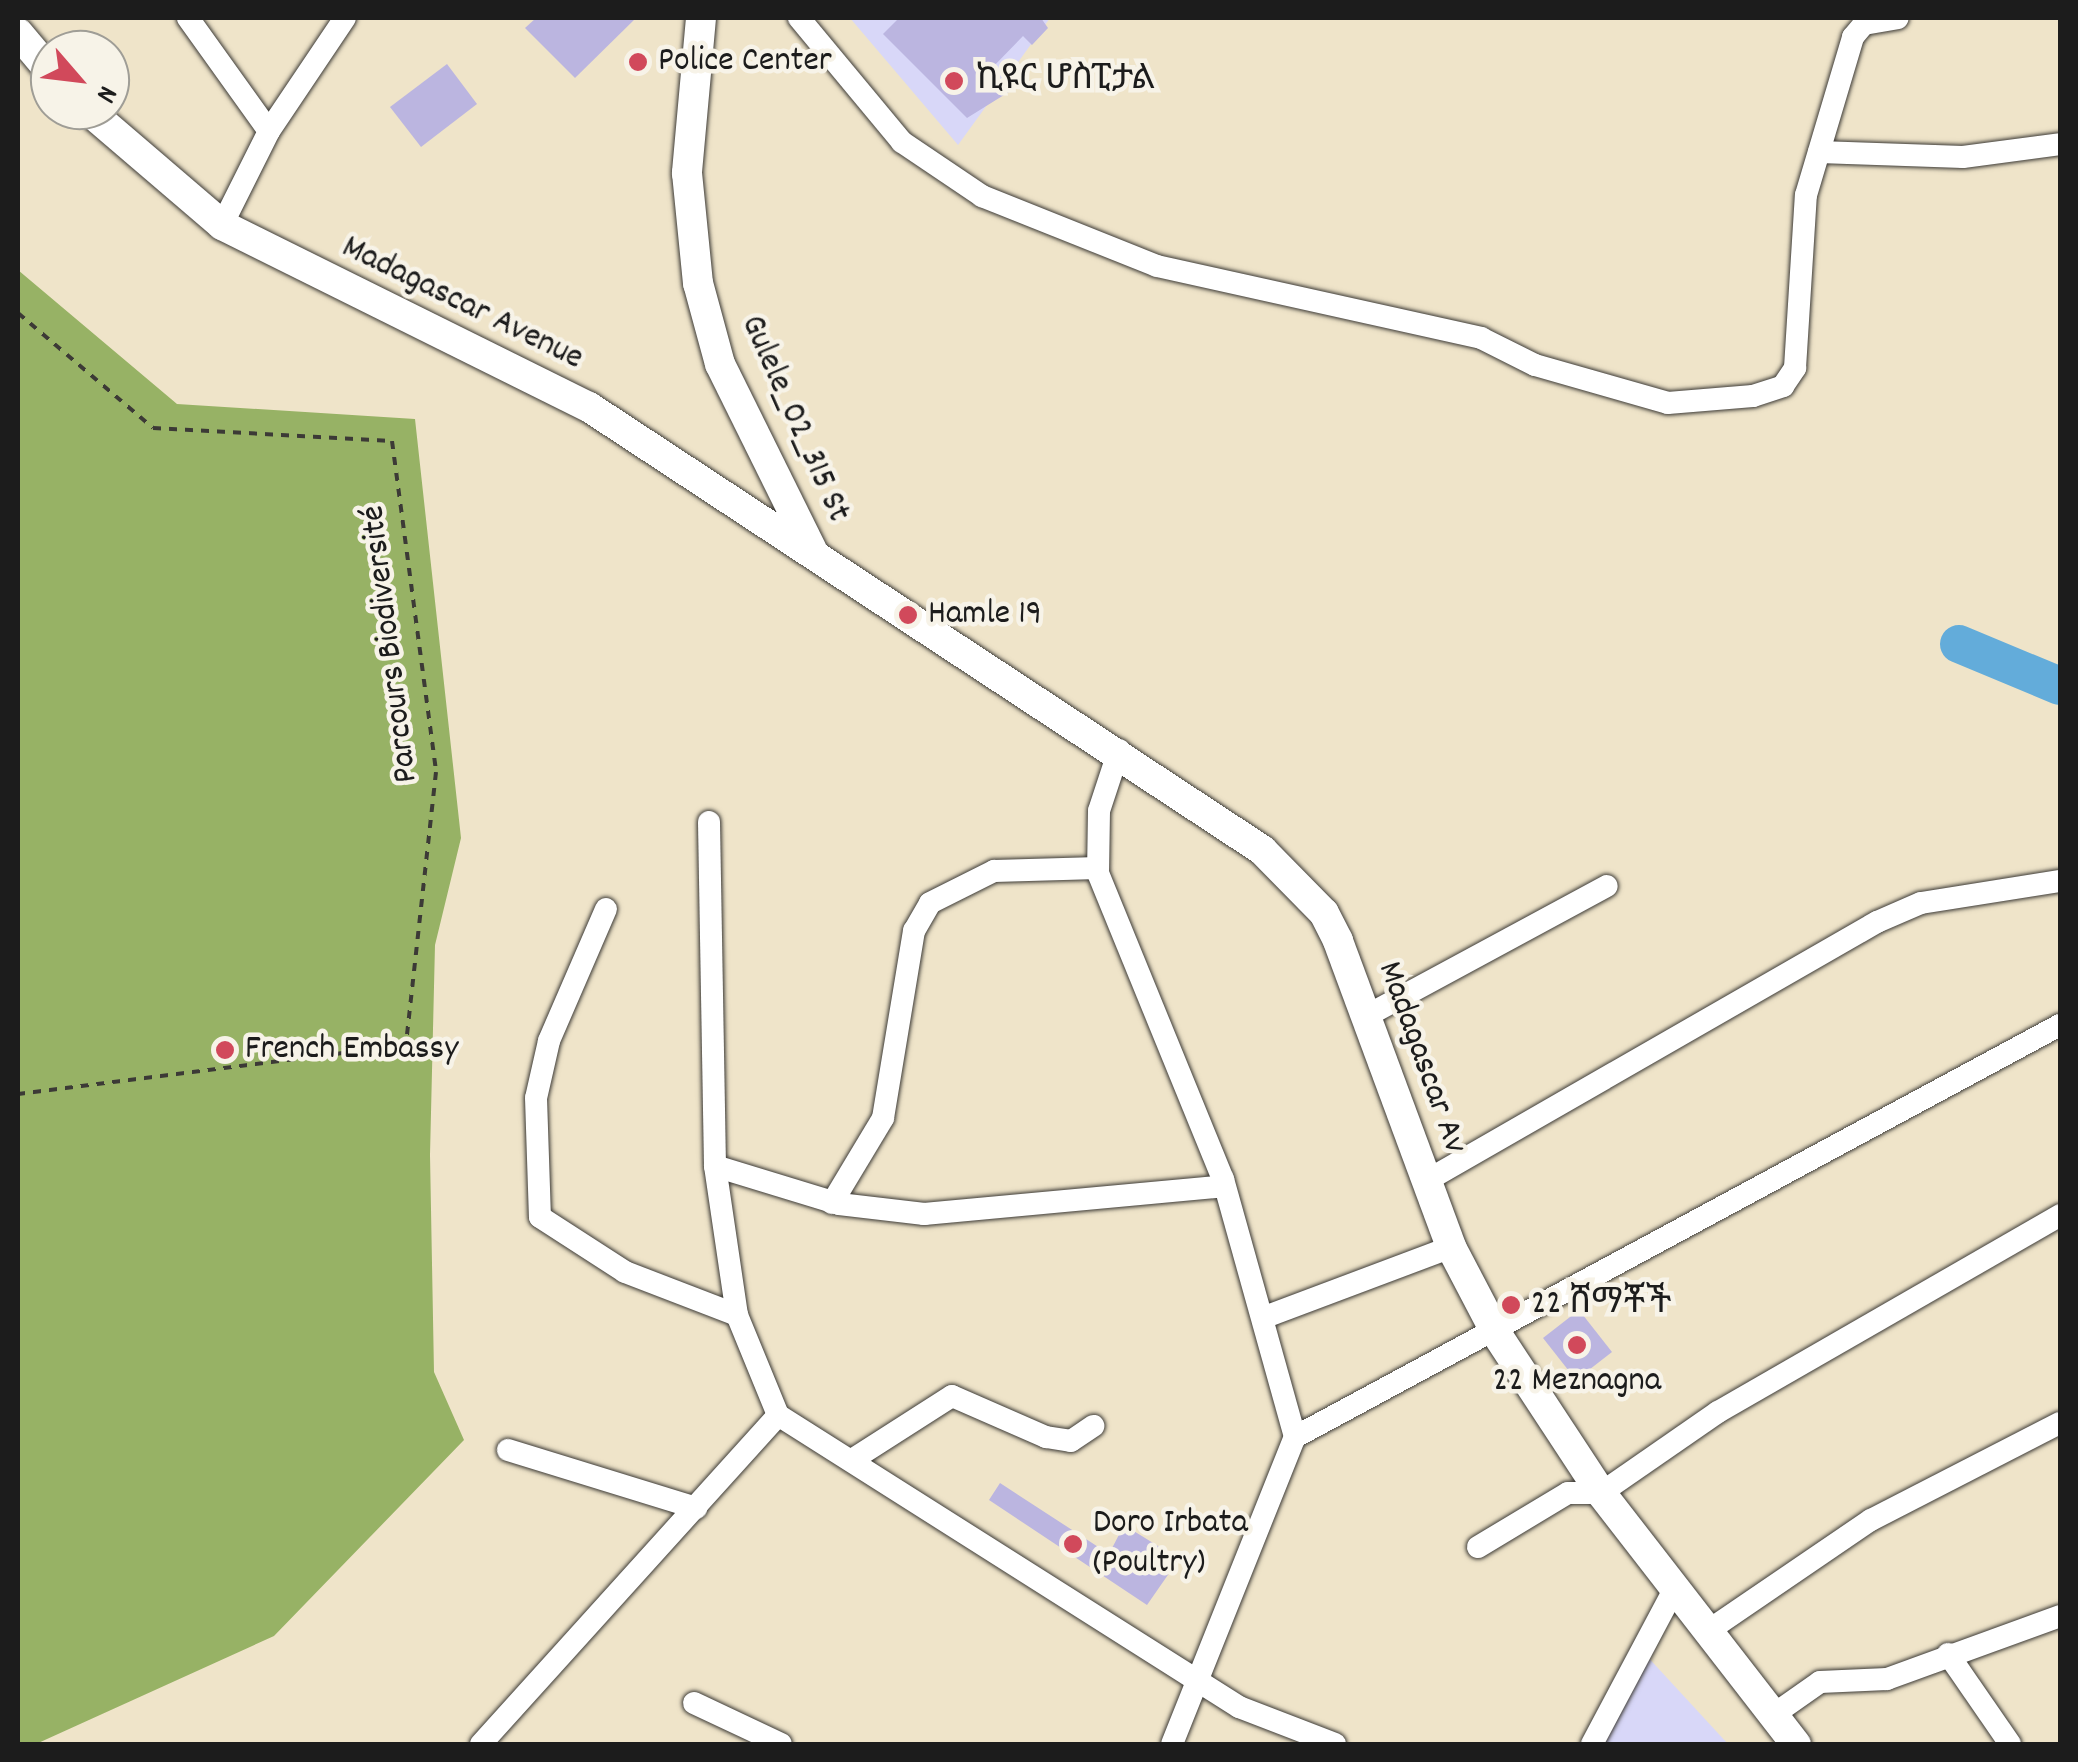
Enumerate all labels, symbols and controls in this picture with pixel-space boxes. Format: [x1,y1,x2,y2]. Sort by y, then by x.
north arrow [30,30,130,130]
place label: Police Center [658,41,832,83]
marker: Police Center [627,51,649,73]
place label: ኪዩር ሆስፒታል [976,60,1155,102]
marker: ኪዩር ሆስፒታል [941,68,967,94]
text: N [84,78,126,109]
street label: Madagascar Avenue [334,227,590,381]
street label: Gulele_02_315 St [730,309,858,529]
street label: Parcours Biodiversité [353,503,429,785]
place label: Hamle 19 [928,594,1042,636]
marker: Hamle 19 [897,604,919,626]
street label: Madagascar Av [1367,956,1475,1160]
place label: French Embassy [245,1029,458,1071]
marker: French Embassy [214,1039,236,1061]
place label: 22 ሸማቾች [1531,1284,1671,1326]
marker: 22 ሸማቾች [1500,1294,1522,1316]
marker: 22 Meznagna [1566,1334,1588,1356]
place label: 22 Meznagna [1493,1361,1661,1403]
place label: Doro Irbata (Poultry) [1093,1503,1248,1585]
marker: Doro Irbata (Poultry) [1062,1533,1084,1555]

